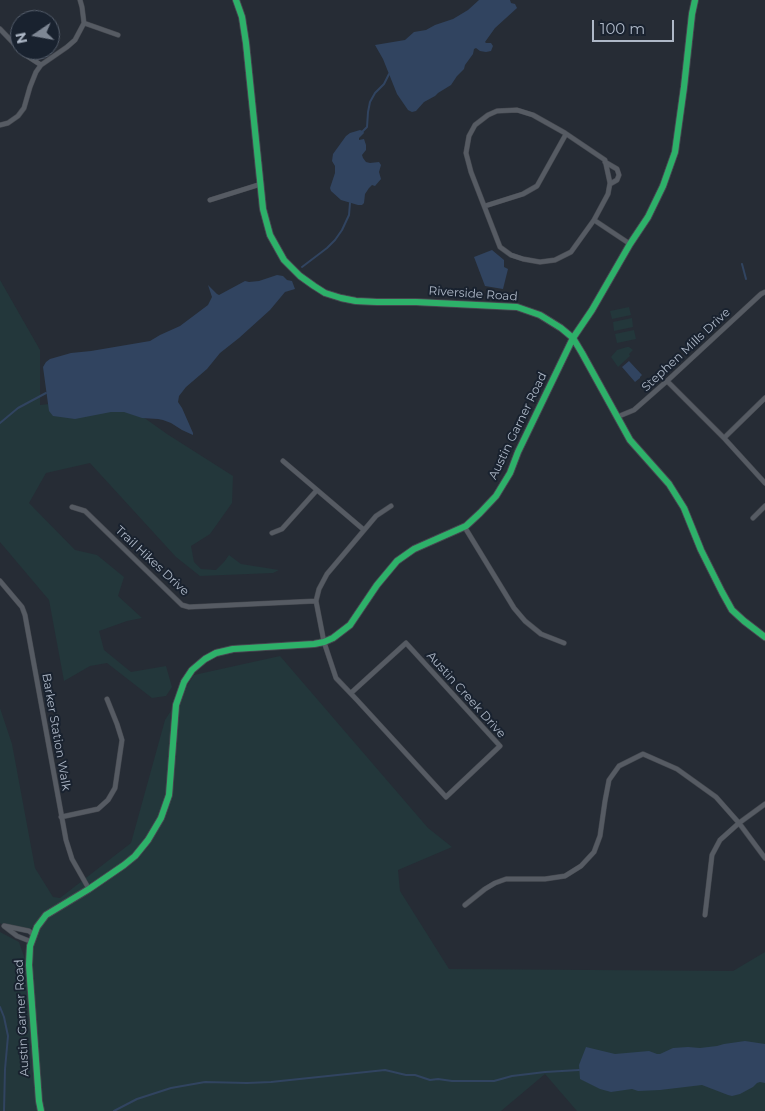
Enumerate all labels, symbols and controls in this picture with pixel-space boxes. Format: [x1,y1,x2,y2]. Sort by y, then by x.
north arrow [10,10,60,60]
scale bar [595,10,678,42]
text: 100 m [600,19,645,38]
text: N [11,31,31,45]
street label: Riverside Road [428,284,518,304]
street label: Stephen Mills Drive [639,305,733,395]
street label: Austin Garner Road [486,370,550,482]
street label: Trail Hikes Drive [112,523,192,599]
street label: Austin Creek Drive [423,649,509,741]
street label: Barker Station Walk [39,672,73,792]
street label: Austin Garner Road [12,959,32,1077]

